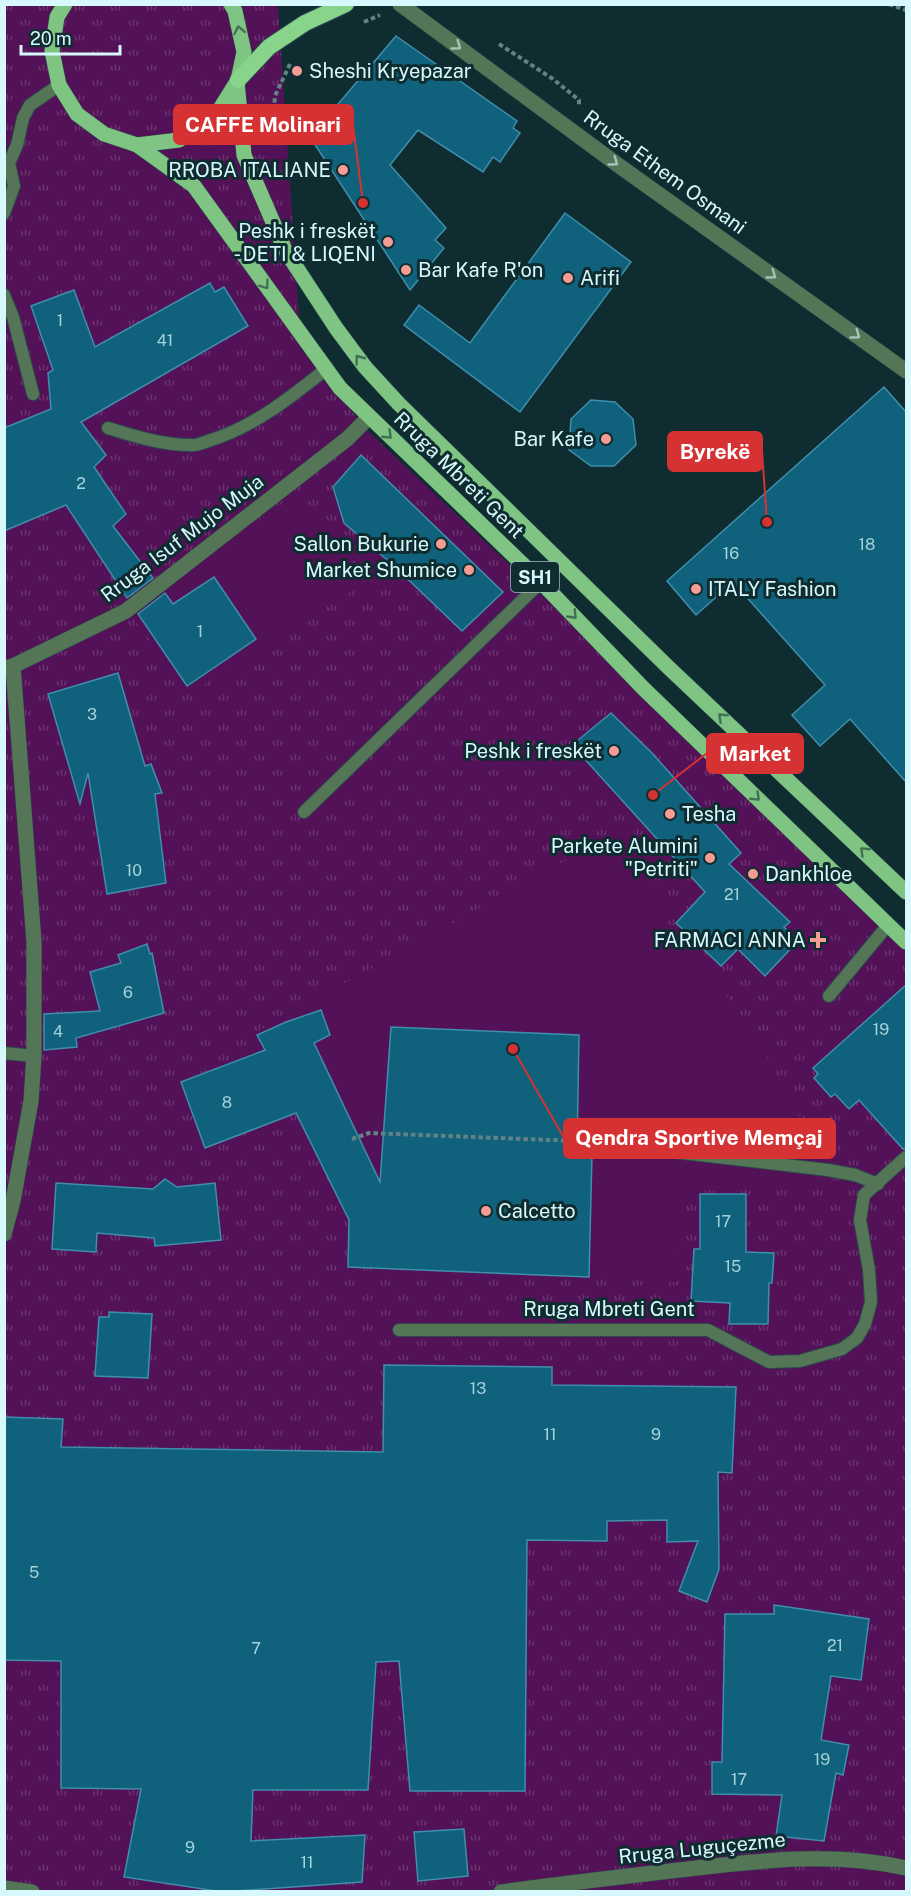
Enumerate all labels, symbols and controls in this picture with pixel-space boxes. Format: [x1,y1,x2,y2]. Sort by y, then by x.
scale bar [21,18,120,56]
one-way arrow [233,25,246,35]
text: 20 m [30,28,72,49]
one-way arrow [450,39,461,50]
place label: Sheshi Kryepazar [309,59,472,83]
marker: Sheshi Kryepazar [290,64,304,78]
callout: CAFFE Molinari [174,105,353,144]
street label: Rruga Ethem Osmani [579,105,751,239]
text: CAFFE Molinari [185,112,341,137]
one-way arrow [607,155,618,166]
place label: RROBA ITALIANE [168,158,331,182]
marker: RROBA ITALIANE [336,163,350,177]
place label: Peshk i freskët - DETI & LIQENI [233,219,376,266]
marker: Peshk i freskët - DETI & LIQENI [381,235,395,249]
place label: Bar Kafe R'on [418,258,543,282]
marker: Bar Kafe R'on [399,263,413,277]
place label: Arifi [580,266,620,290]
one-way arrow [766,268,777,279]
marker: Arifi [561,271,575,285]
one-way arrow [257,278,268,289]
house number: 1 [57,311,63,330]
one-way arrow [849,328,860,339]
house number: 41 [157,331,173,350]
one-way arrow [356,355,367,366]
street label: Rruga Mbreti Gent [389,407,529,543]
place label: Bar Kafe [514,427,594,451]
one-way arrow [380,428,391,439]
marker: Bar Kafe [599,432,613,446]
callout: Byrekë [668,432,762,471]
text: Byrekë [680,439,750,464]
street label: Rruga Isuf Mujo Muja [96,469,268,607]
house number: 2 [76,474,86,493]
place label: Sallon Bukurie [294,532,429,556]
house number: 18 [859,535,875,554]
marker: Sallon Bukurie [434,537,448,551]
house number: 16 [723,544,739,563]
place label: Market Shumice [305,558,457,582]
road number: SH1 [511,562,559,592]
marker: Market Shumice [462,563,476,577]
place label: ITALY Fashion [708,577,837,601]
marker: ITALY Fashion [689,582,703,596]
one-way arrow [565,608,576,619]
house number: 1 [197,622,203,641]
house number: 3 [87,705,97,724]
one-way arrow [719,714,730,725]
callout: Market [707,734,803,773]
place label: Peshk i freskët [464,739,602,763]
text: Market [719,741,791,766]
marker: Peshk i freskët [607,744,621,758]
one-way arrow [749,789,760,800]
place label: Tesha [682,802,736,826]
marker: Tesha [663,807,677,821]
place label: Parkete Alumini "Petriti" [551,834,698,881]
one-way arrow [861,847,871,858]
marker: Parkete Alumini "Petriti" [703,851,717,865]
house number: 10 [126,861,142,880]
place label: Dankhloe [765,862,852,886]
marker: Dankhloe [746,867,760,881]
house number: 21 [724,885,740,904]
place label: FARMACI ANNA [654,928,806,952]
marker: FARMACI ANNA [811,933,825,947]
house number: 6 [123,983,133,1002]
house number: 19 [873,1020,889,1039]
house number: 4 [53,1022,63,1041]
house number: 8 [222,1093,232,1112]
callout: Qendra Sportive Memçaj [564,1119,835,1158]
text: Qendra Sportive Memçaj [575,1125,823,1150]
place label: Calcetto [498,1199,576,1223]
marker: Calcetto [479,1204,493,1218]
house number: 17 [715,1212,731,1231]
house number: 15 [725,1257,741,1276]
street label: Rruga Mbreti Gent [523,1297,695,1321]
house number: 13 [470,1379,486,1398]
house number: 11 [543,1425,557,1444]
house number: 9 [651,1425,661,1444]
house number: 5 [29,1563,39,1582]
house number: 21 [827,1636,843,1655]
house number: 7 [251,1639,261,1658]
house number: 19 [814,1750,830,1769]
house number: 17 [731,1770,747,1789]
street label: Rruga Luguçezme [617,1827,787,1869]
house number: 9 [185,1838,195,1857]
house number: 11 [300,1853,314,1872]

